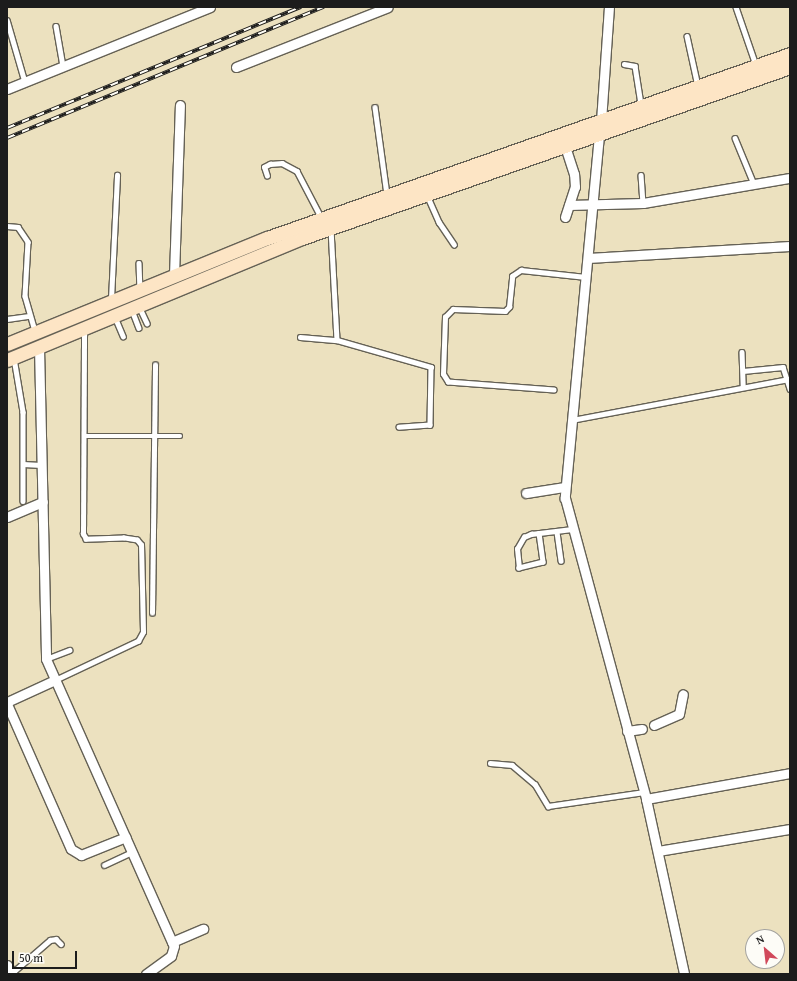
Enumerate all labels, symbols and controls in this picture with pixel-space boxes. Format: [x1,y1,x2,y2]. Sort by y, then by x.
north arrow [745,929,785,969]
text: N [753,931,767,948]
scale bar [14,943,79,969]
text: 50 m [19,949,43,966]

